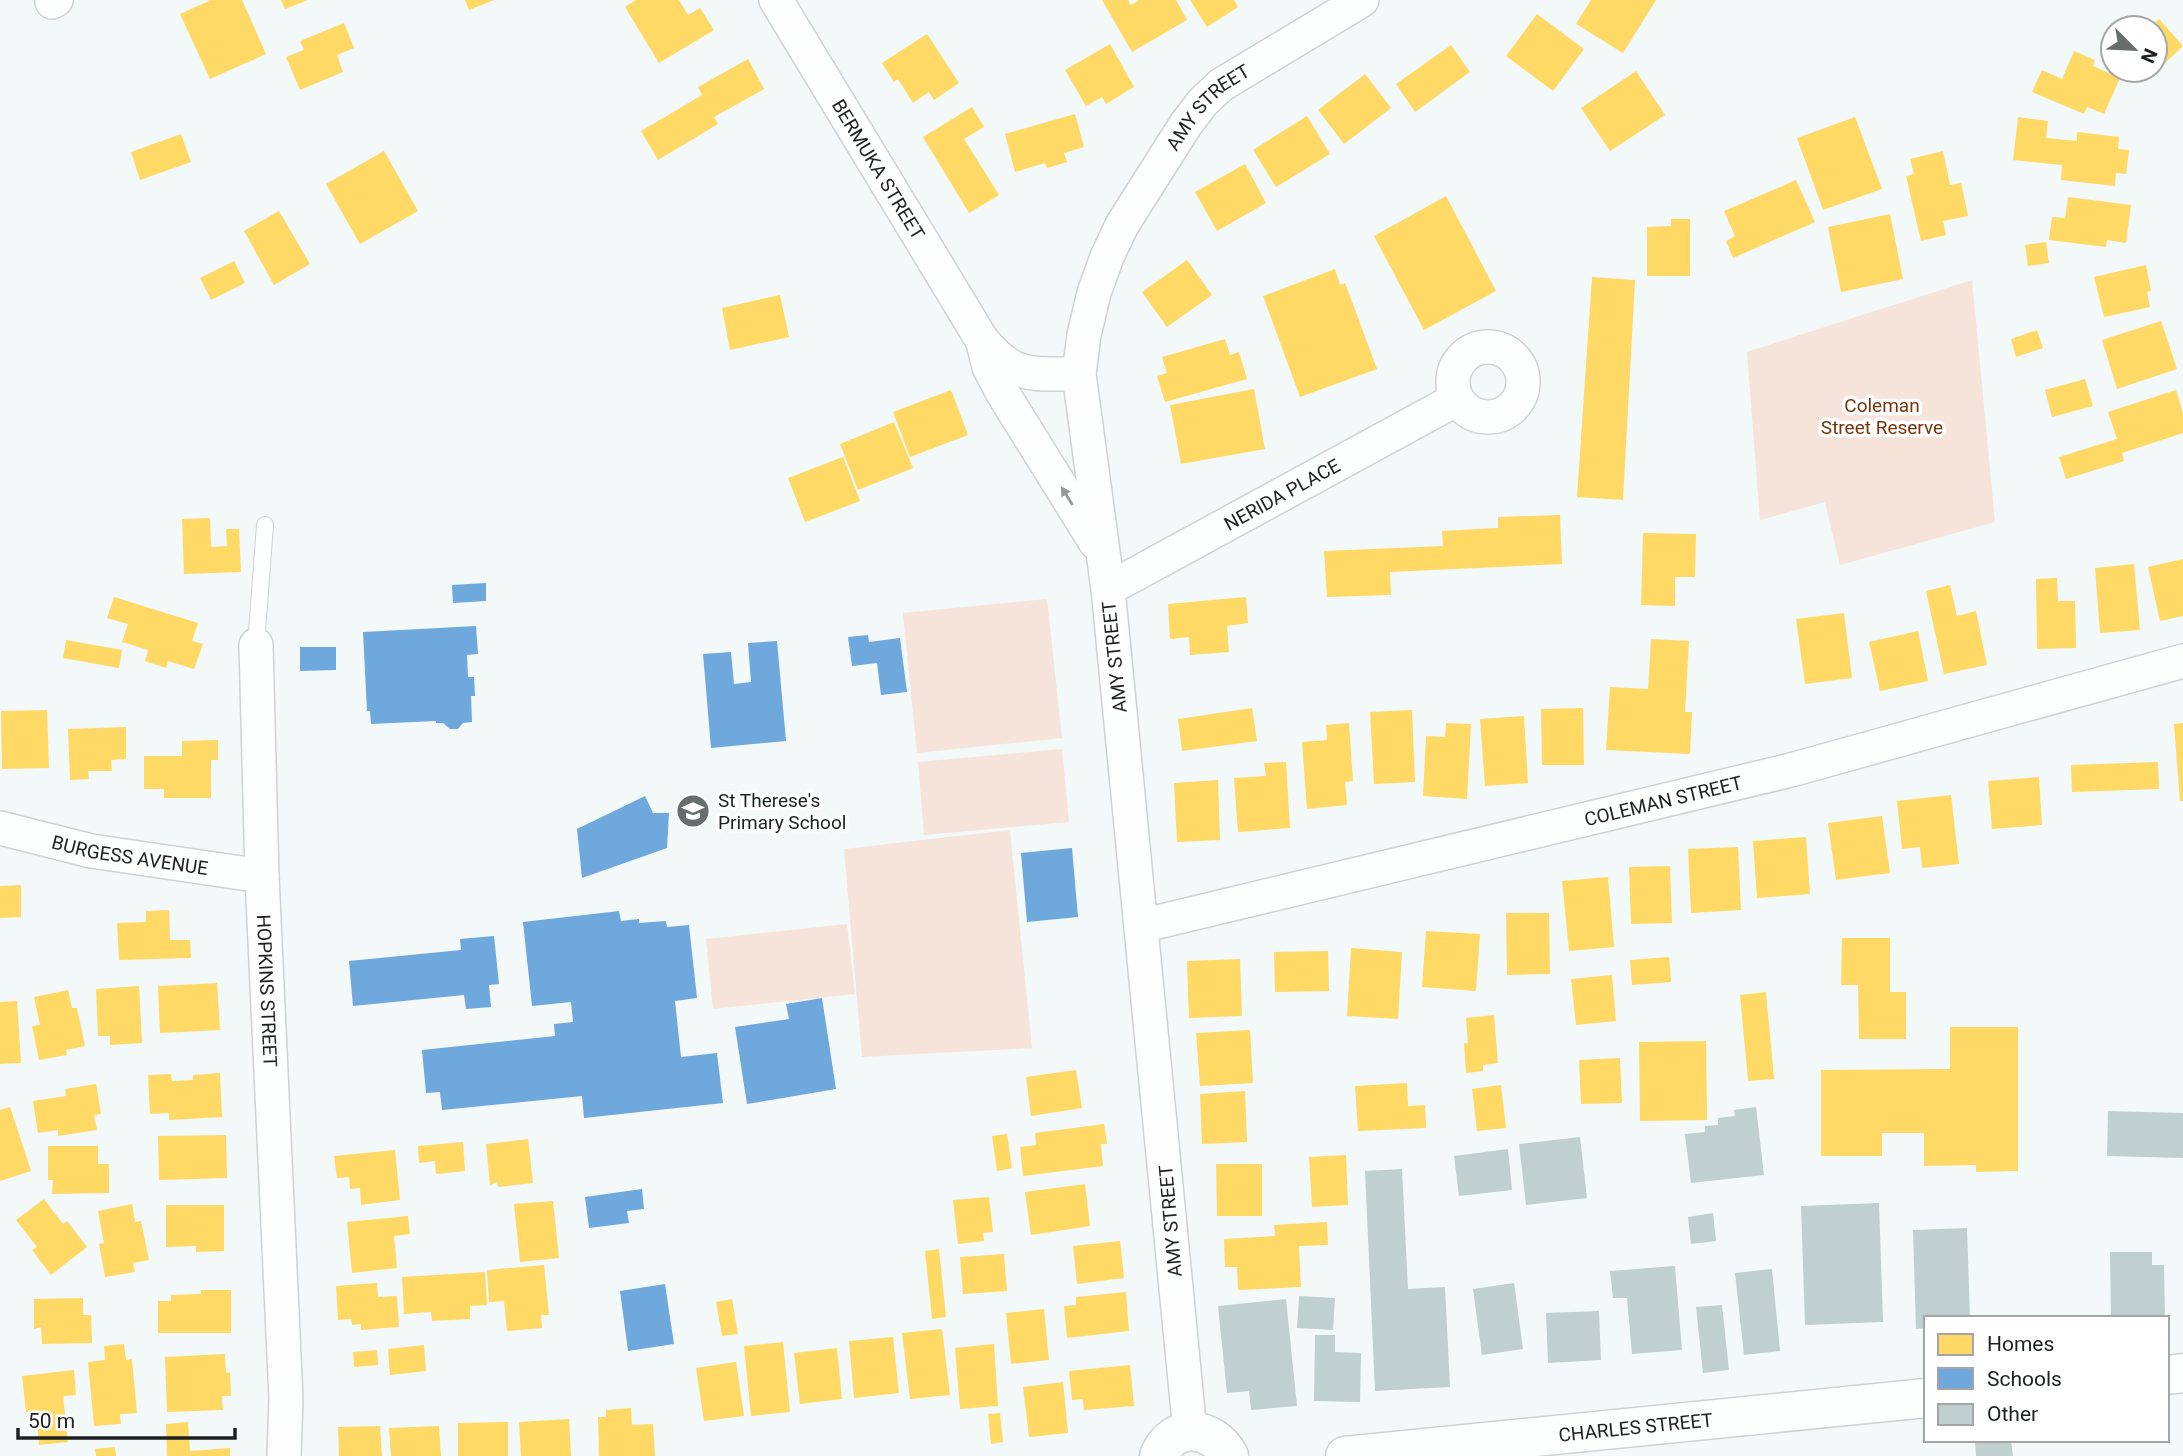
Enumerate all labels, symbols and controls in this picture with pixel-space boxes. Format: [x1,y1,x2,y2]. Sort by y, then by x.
north arrow [2099,14,2169,84]
text: N [2136,45,2162,67]
street label: AMY STREET [1161,60,1254,155]
street label: BERMUKA STREET [827,95,929,244]
park label: Coleman Street Reserve [1821,394,1943,439]
street label: NERIDA PLACE [1220,454,1344,536]
one-way arrow [1060,486,1073,505]
street label: AMY STREET [1097,600,1132,714]
street label: COLEMAN STREET [1582,771,1744,831]
place label: St Therese's Primary School [718,789,846,834]
school or university icon: St Therese's Primary School [674,792,712,830]
street label: BURGESS AVENUE [49,831,210,880]
street label: HOPKINS STREET [252,914,282,1068]
street label: AMY STREET [1154,1164,1187,1278]
legend [1924,1316,2169,1442]
text: Homes [1987,1332,2054,1356]
text: Schools [1987,1367,2062,1391]
scale bar [18,1396,234,1440]
text: Other [1987,1402,2038,1426]
street label: CHARLES STREET [1557,1408,1714,1447]
text: 50 m [28,1409,75,1433]

